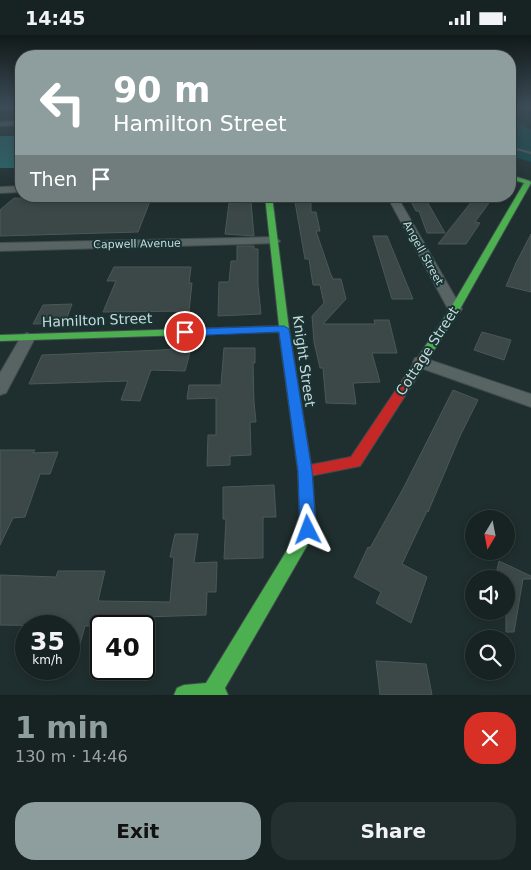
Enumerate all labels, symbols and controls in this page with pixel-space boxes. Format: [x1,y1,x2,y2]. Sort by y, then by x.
text: 14:45 [25,7,85,29]
icon: left [30,70,95,135]
text: 90 m [113,70,210,110]
text: Hamilton Street [113,111,287,136]
icon: arrive [87,165,115,193]
text: Then [30,168,77,190]
street label: Angell Street [400,219,446,288]
street label: Capwell Avenue [93,237,181,251]
street label: Cottage Street [392,303,462,398]
street label: Hamilton Street [42,310,153,330]
pin [164,311,206,353]
street label: Knight Street [290,314,318,408]
icon: arrive [171,318,199,346]
position arrow [281,503,333,555]
north arrow [465,510,515,560]
map controls [465,510,515,680]
button: sound [465,570,515,620]
speed limit sign: 40 [90,615,155,680]
text: 35 [30,627,65,656]
button: search [465,630,515,680]
text: km/h [32,653,63,667]
text: 1 min [15,710,109,745]
button: close [464,712,516,764]
text: 130 m · 14:46 [15,747,128,766]
button: Exit [15,802,261,860]
button: Share [271,802,516,860]

